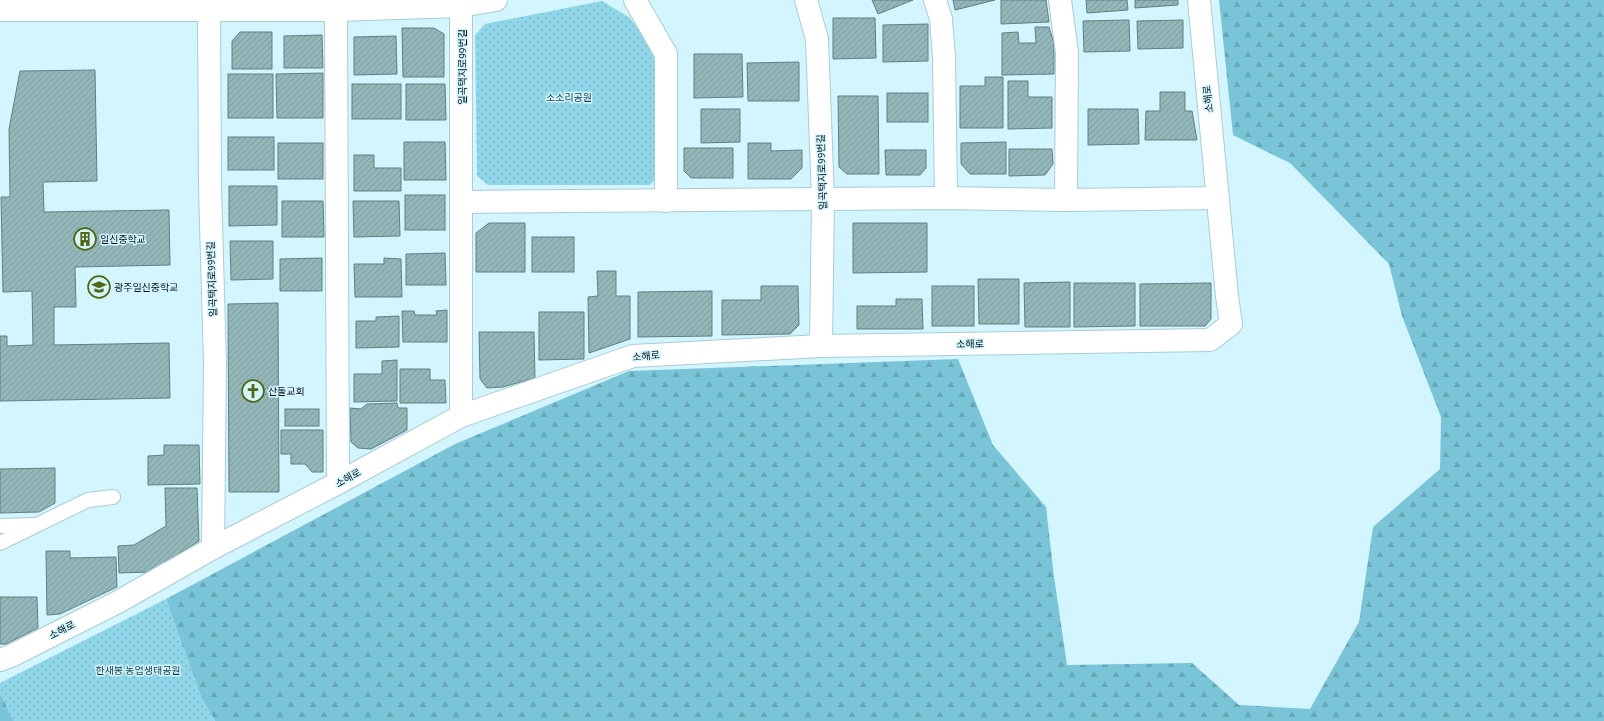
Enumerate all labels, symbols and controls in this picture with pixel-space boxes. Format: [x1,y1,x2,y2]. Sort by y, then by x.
street label: 일곡택지로99번길 [457,29,468,105]
street label: 소해로 [1201,85,1215,113]
park label: 소소리공원 [546,92,592,103]
street label: 일곡택지로99번길 [815,134,829,210]
building icon: 일신중학교 [72,226,98,252]
place label: 일신중학교 [100,234,146,245]
street label: 일곡택지로99번길 [205,241,219,317]
school or university icon: 광주일신중학교 [86,274,112,300]
place label: 광주일신중학교 [114,282,178,293]
street label: 소해로 [956,338,984,350]
street label: 소해로 [632,349,660,363]
church icon: 산돌교회 [240,378,266,404]
place label: 산돌교회 [268,386,305,397]
street label: 소해로 [333,466,363,490]
street label: 소해로 [47,619,77,641]
park label: 한새봉 농업생태공원 [95,665,181,676]

